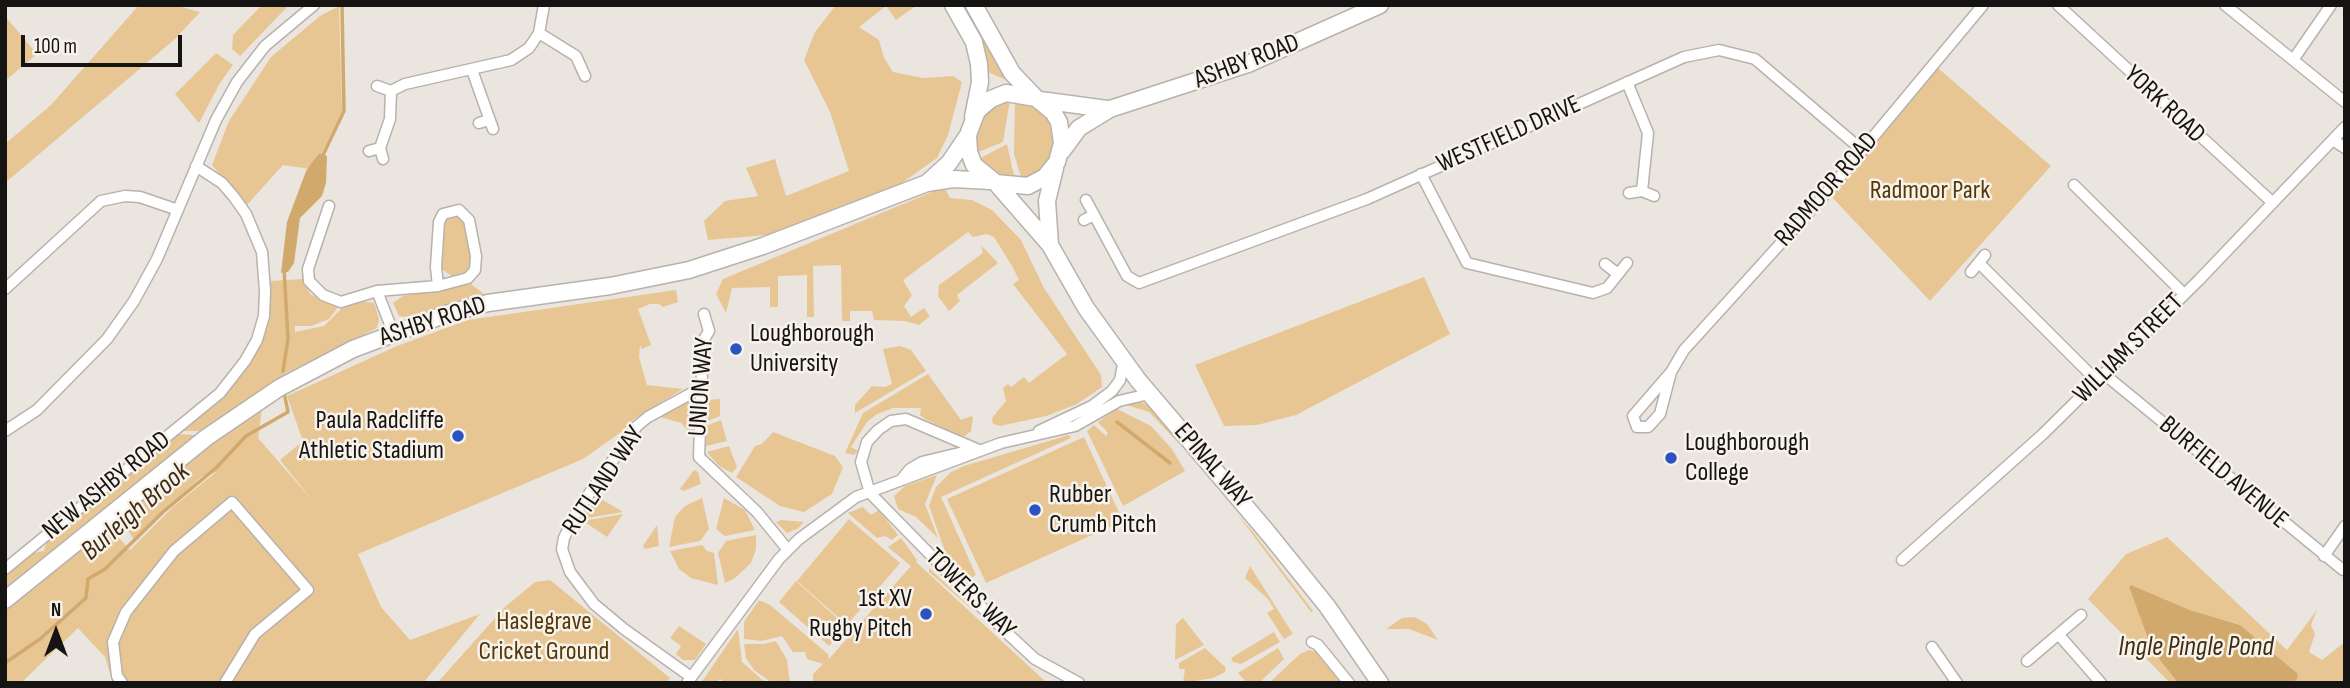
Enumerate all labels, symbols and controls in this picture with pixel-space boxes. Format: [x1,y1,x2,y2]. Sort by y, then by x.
scale bar [24,21,186,65]
street label: ASHBY ROAD [1190,28,1304,96]
text: 100 m [34,34,77,59]
street label: YORK ROAD [2117,60,2211,150]
street label: WESTFIELD DRIVE [1432,89,1586,181]
street label: RADMOOR ROAD [1769,126,1885,254]
park label: Radmoor Park [1870,175,1990,207]
street label: WILLIAM STREET [2067,287,2191,411]
street label: ASHBY ROAD [376,290,490,354]
place label: Loughborough University [750,318,874,380]
street label: UNION WAY [683,337,721,437]
marker: Loughborough University [728,341,744,357]
place label: Paula Radcliffe Athletic Stadium [299,405,444,466]
street label: BURFIELD AVENUE [2152,410,2294,536]
street label: EPINAL WAY [1167,417,1257,515]
street label: RUTLAND WAY [556,421,652,541]
street label: NEW ASHBY ROAD [37,425,177,547]
place label: Loughborough College [1685,427,1809,488]
marker: Paula Radcliffe Athletic Stadium [450,428,466,444]
marker: Loughborough College [1663,450,1679,466]
water label: Burleigh Brook [75,456,197,568]
place label: Rubber Crumb Pitch [1049,479,1157,540]
marker: Rubber Crumb Pitch [1027,502,1043,518]
street label: TOWERS WAY [918,542,1022,646]
place label: 1st XV Rugby Pitch [809,583,912,644]
north arrow [21,597,91,667]
text: N [51,599,61,622]
park label: Haslegrave Cricket Ground [479,606,609,668]
marker: 1st XV Rugby Pitch [918,606,934,622]
water label: Ingle Pingle Pond [2118,631,2274,665]

